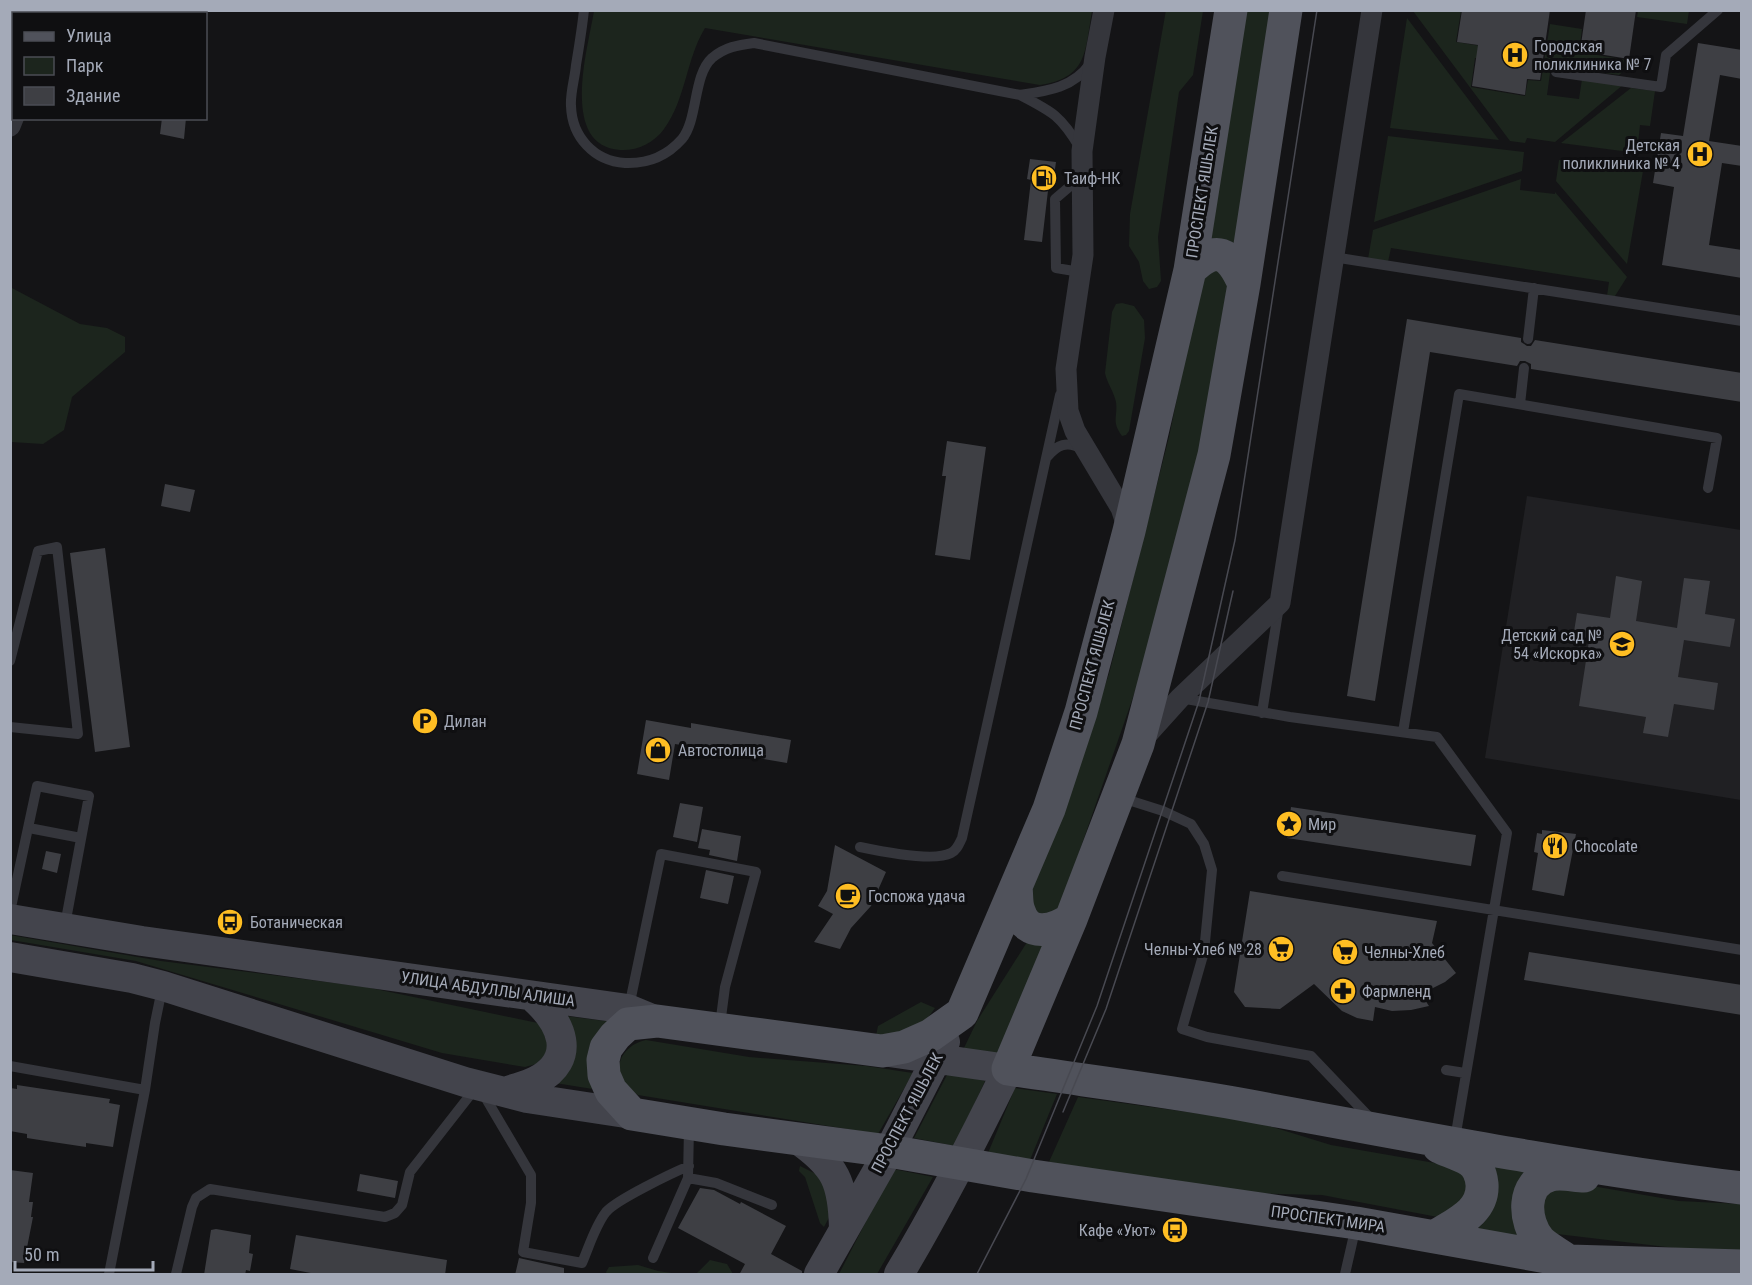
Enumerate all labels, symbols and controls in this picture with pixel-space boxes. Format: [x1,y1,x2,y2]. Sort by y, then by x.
legend [12,12,207,120]
text: Улица [66,25,112,46]
place label: Городская поликлиника № 7 [1534,37,1652,74]
hospital icon: Городская поликлиника № 7 [1500,40,1530,70]
text: Парк [66,55,104,76]
text: Здание [66,85,120,106]
street label: ПРОСПЕКТ ЯШЬЛЕК [1182,125,1222,259]
place label: Детская поликлиника № 4 [1563,136,1680,173]
hospital icon: Детская поликлиника № 4 [1685,139,1715,169]
fuel station icon: Таиф-НК [1029,163,1059,193]
place label: Таиф-НК [1064,169,1120,188]
street label: ПРОСПЕКТ ЯШЬЛЕК [1066,598,1118,732]
place label: Детский сад № 54 «Искорка» [1501,626,1602,663]
school or university icon: Детский сад № 54 «Искорка» [1607,629,1637,659]
parking icon: Дилан [410,706,440,736]
place label: Дилан [444,712,487,731]
shop icon: Автостолица [643,735,673,765]
place label: Автостолица [678,741,764,760]
place icon: Мир [1274,809,1304,839]
place label: Мир [1308,815,1336,834]
restaurant icon: Chocolate [1540,831,1570,861]
place label: Chocolate [1574,837,1638,856]
cafe icon: Госпожа удача [833,881,863,911]
place label: Госпожа удача [868,887,966,906]
bus stop icon: Ботаническая [215,907,245,937]
place label: Ботаническая [250,913,343,932]
supermarket icon: Челны-Хлеб № 28 [1266,934,1296,964]
supermarket icon: Челны-Хлеб [1330,937,1360,967]
place label: Челны-Хлеб № 28 [1144,940,1262,959]
place label: Челны-Хлеб [1364,943,1445,962]
street label: УЛИЦА АБДУЛЛЫ АЛИША [400,967,576,1011]
pharmacy icon: Фармленд [1328,976,1358,1006]
place label: Фармленд [1362,982,1432,1001]
street label: ПРОСПЕКТ ЯШЬЛЕК [867,1050,947,1176]
street label: ПРОСПЕКТ МИРА [1270,1202,1386,1236]
bus stop icon: Кафе «Уют» [1160,1215,1190,1245]
place label: Кафе «Уют» [1079,1221,1156,1240]
scale bar [15,1234,153,1272]
text: 50 m [24,1244,59,1265]

